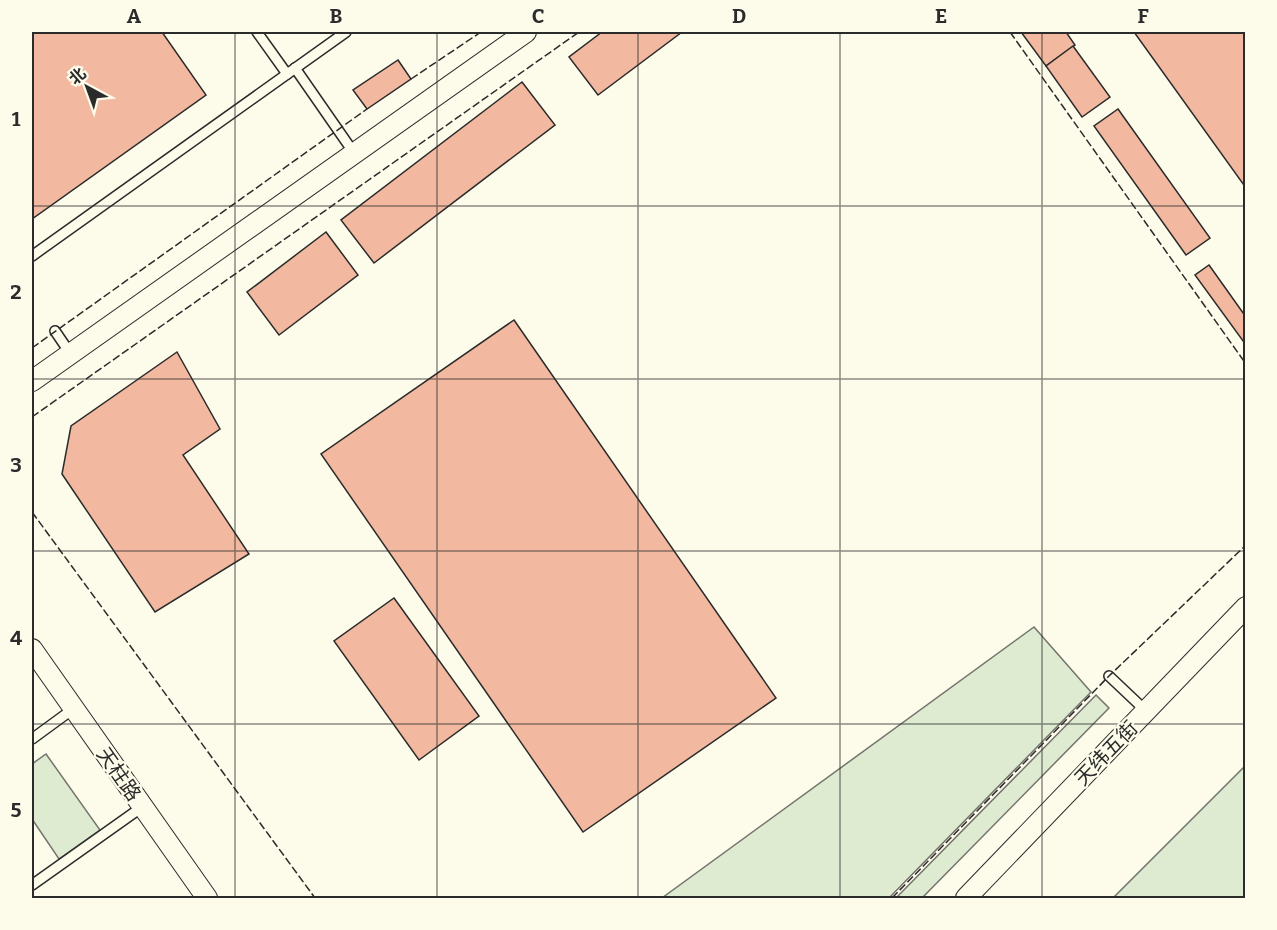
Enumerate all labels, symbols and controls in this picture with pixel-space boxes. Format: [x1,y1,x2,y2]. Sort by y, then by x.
text: A [127,4,142,28]
text: B [330,4,343,28]
text: C [532,4,544,28]
text: D [732,4,746,28]
text: E [935,4,947,28]
text: F [1137,4,1149,28]
north arrow [57,57,117,117]
text: 北 [65,64,90,88]
text: 1 [12,107,21,131]
text: 2 [10,280,22,304]
text: 3 [10,453,22,477]
text: 4 [10,626,22,650]
street label: 天纬五街 [1070,716,1142,790]
street label: 天柱路 [92,743,146,805]
text: 5 [11,798,22,822]

